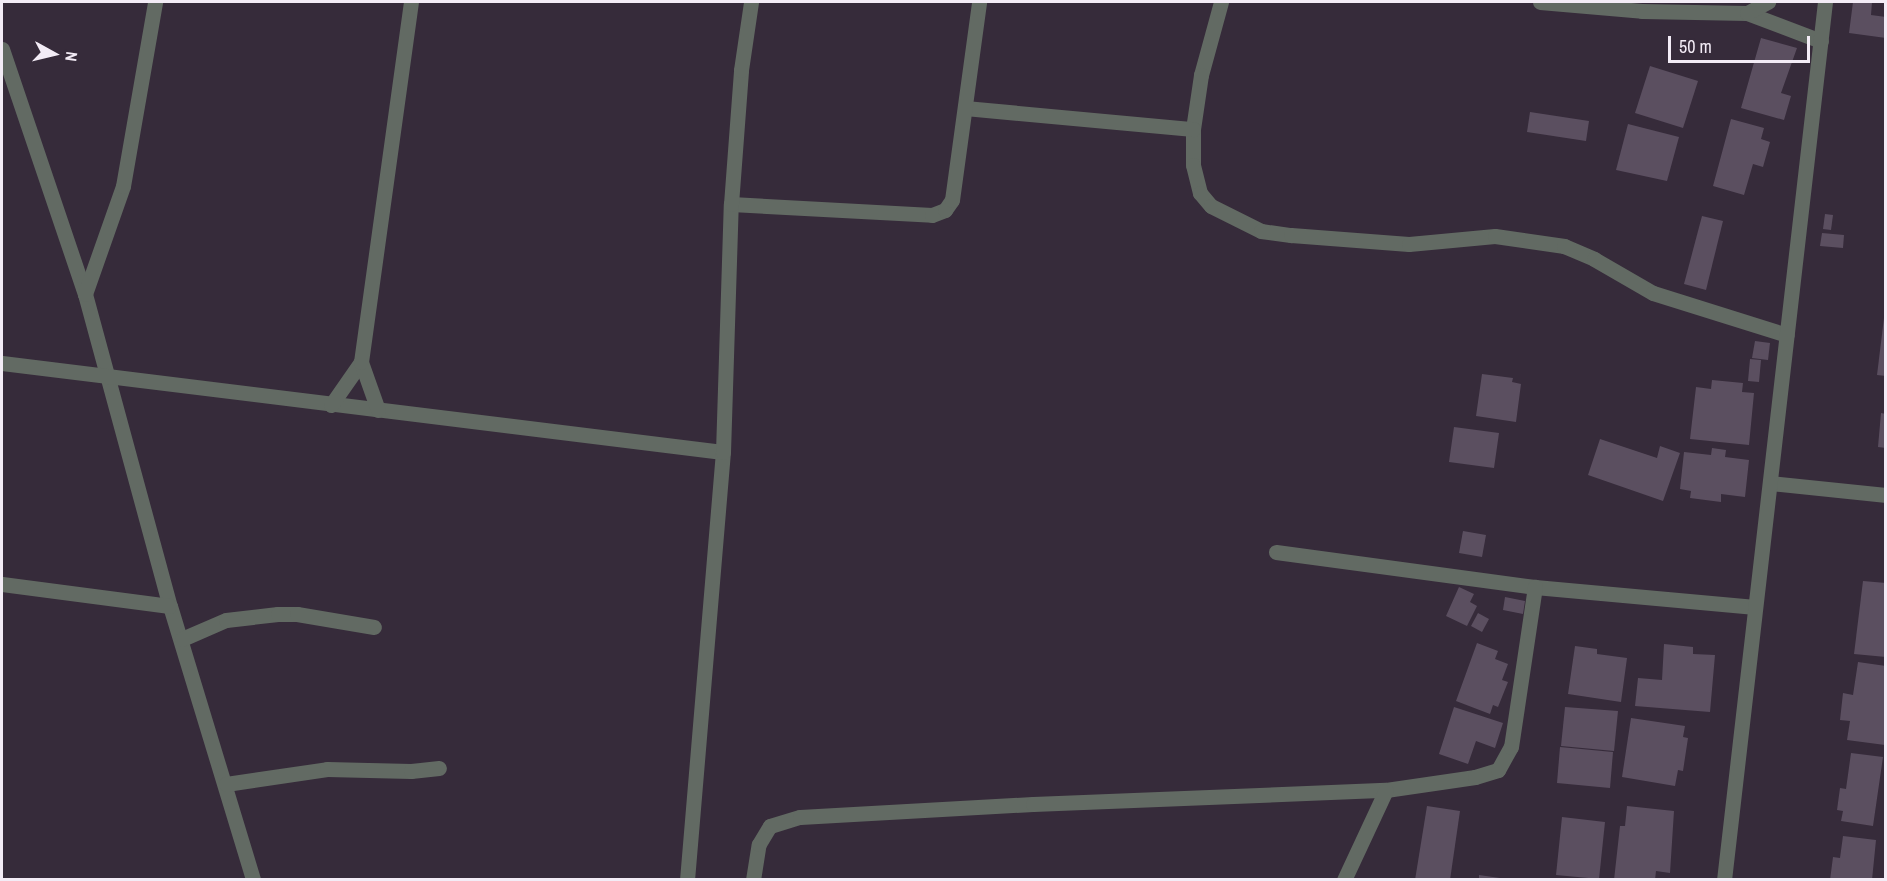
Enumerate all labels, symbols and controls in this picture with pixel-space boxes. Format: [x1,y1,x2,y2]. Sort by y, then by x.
north arrow [24,24,84,84]
scale bar [1671,24,1814,62]
text: 50 m [1679,34,1712,59]
text: N [60,50,83,63]

